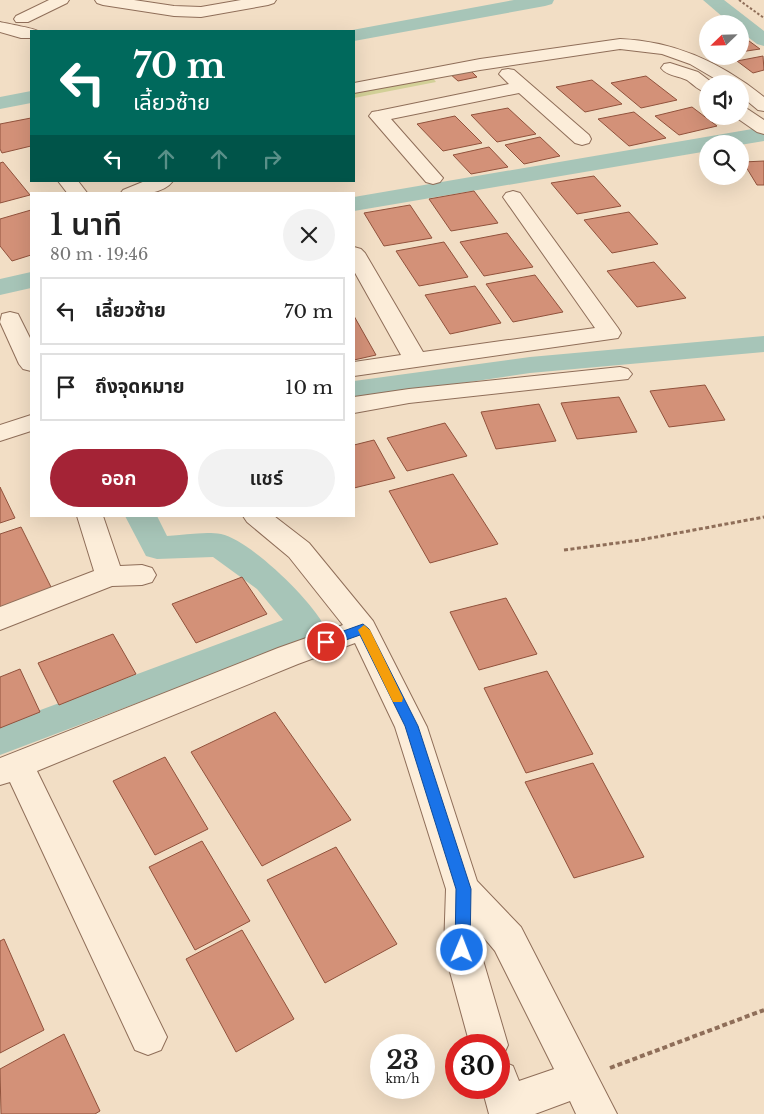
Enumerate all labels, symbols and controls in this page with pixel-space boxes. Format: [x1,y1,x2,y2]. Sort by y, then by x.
north arrow [699,15,749,65]
map controls [699,15,749,185]
text: 70 m [133,44,226,87]
icon: left [50,50,115,115]
button: sound [699,75,749,125]
text: เลี้ยวซ้าย [133,89,210,116]
button: search [699,135,749,185]
icon: left [99,145,127,173]
icon: ahead [152,145,180,173]
icon: ahead [205,145,233,173]
icon: right [258,145,286,173]
text: 1 นาที [50,206,122,243]
button: close [283,209,335,261]
text: 80 m · 19:46 [50,244,148,264]
icon: left [52,297,80,325]
text: เลี้ยวซ้าย [95,299,166,322]
text: 70 m [284,300,333,323]
icon: arrive [52,373,80,401]
text: ถึงจุดหมาย [95,375,185,398]
text: 10 m [285,376,333,399]
button: ออก [50,449,188,507]
button: แชร์ [198,449,335,507]
pin [305,621,347,663]
icon: arrive [312,628,340,656]
position arrow [435,923,487,975]
speed limit sign: 30 [445,1034,510,1099]
text: 23 [386,1045,419,1076]
text: km/h [385,1071,420,1086]

